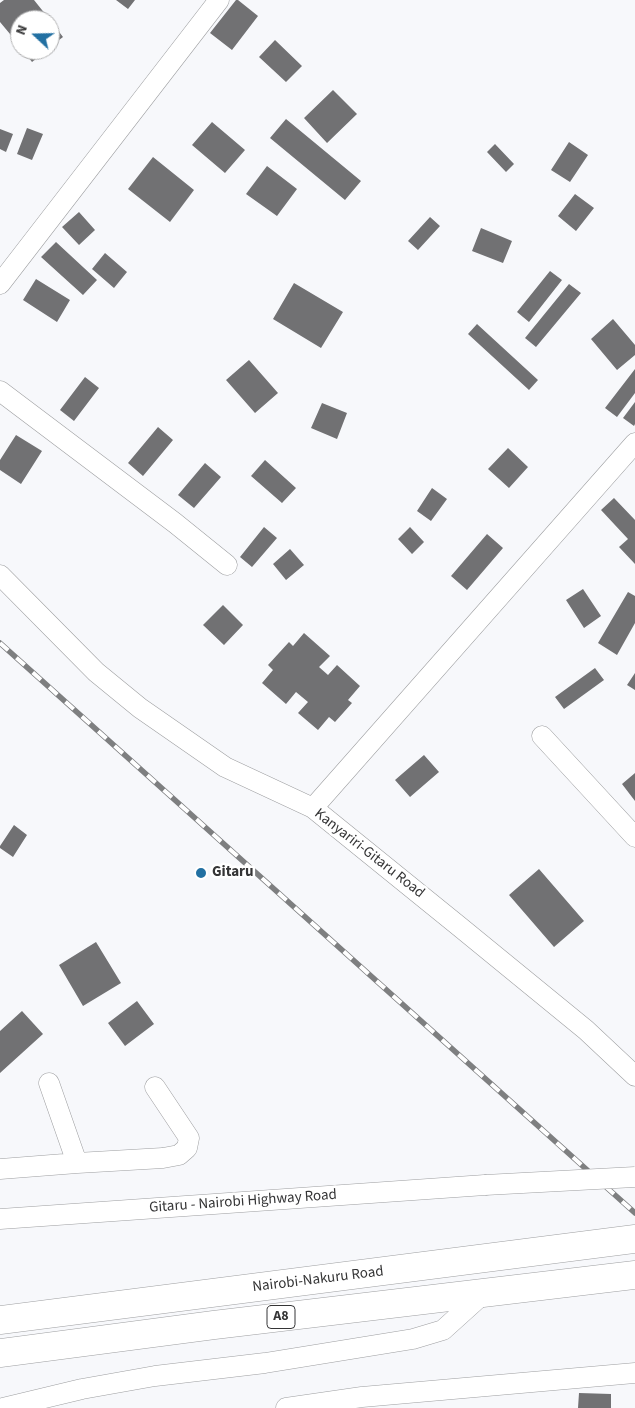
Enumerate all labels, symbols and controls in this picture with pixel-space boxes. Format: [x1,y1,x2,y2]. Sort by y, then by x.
north arrow [10,10,60,60]
text: N [11,22,33,38]
street label: Kanyariri-Gitaru Road [310,805,428,903]
place label: Gitaru [212,864,254,882]
marker: Gitaru [194,866,208,880]
street label: Gitaru - Nairobi Highway Road [149,1186,337,1218]
street label: Nairobi-Nakuru Road [251,1263,385,1297]
road number: A8 [267,1305,295,1328]

